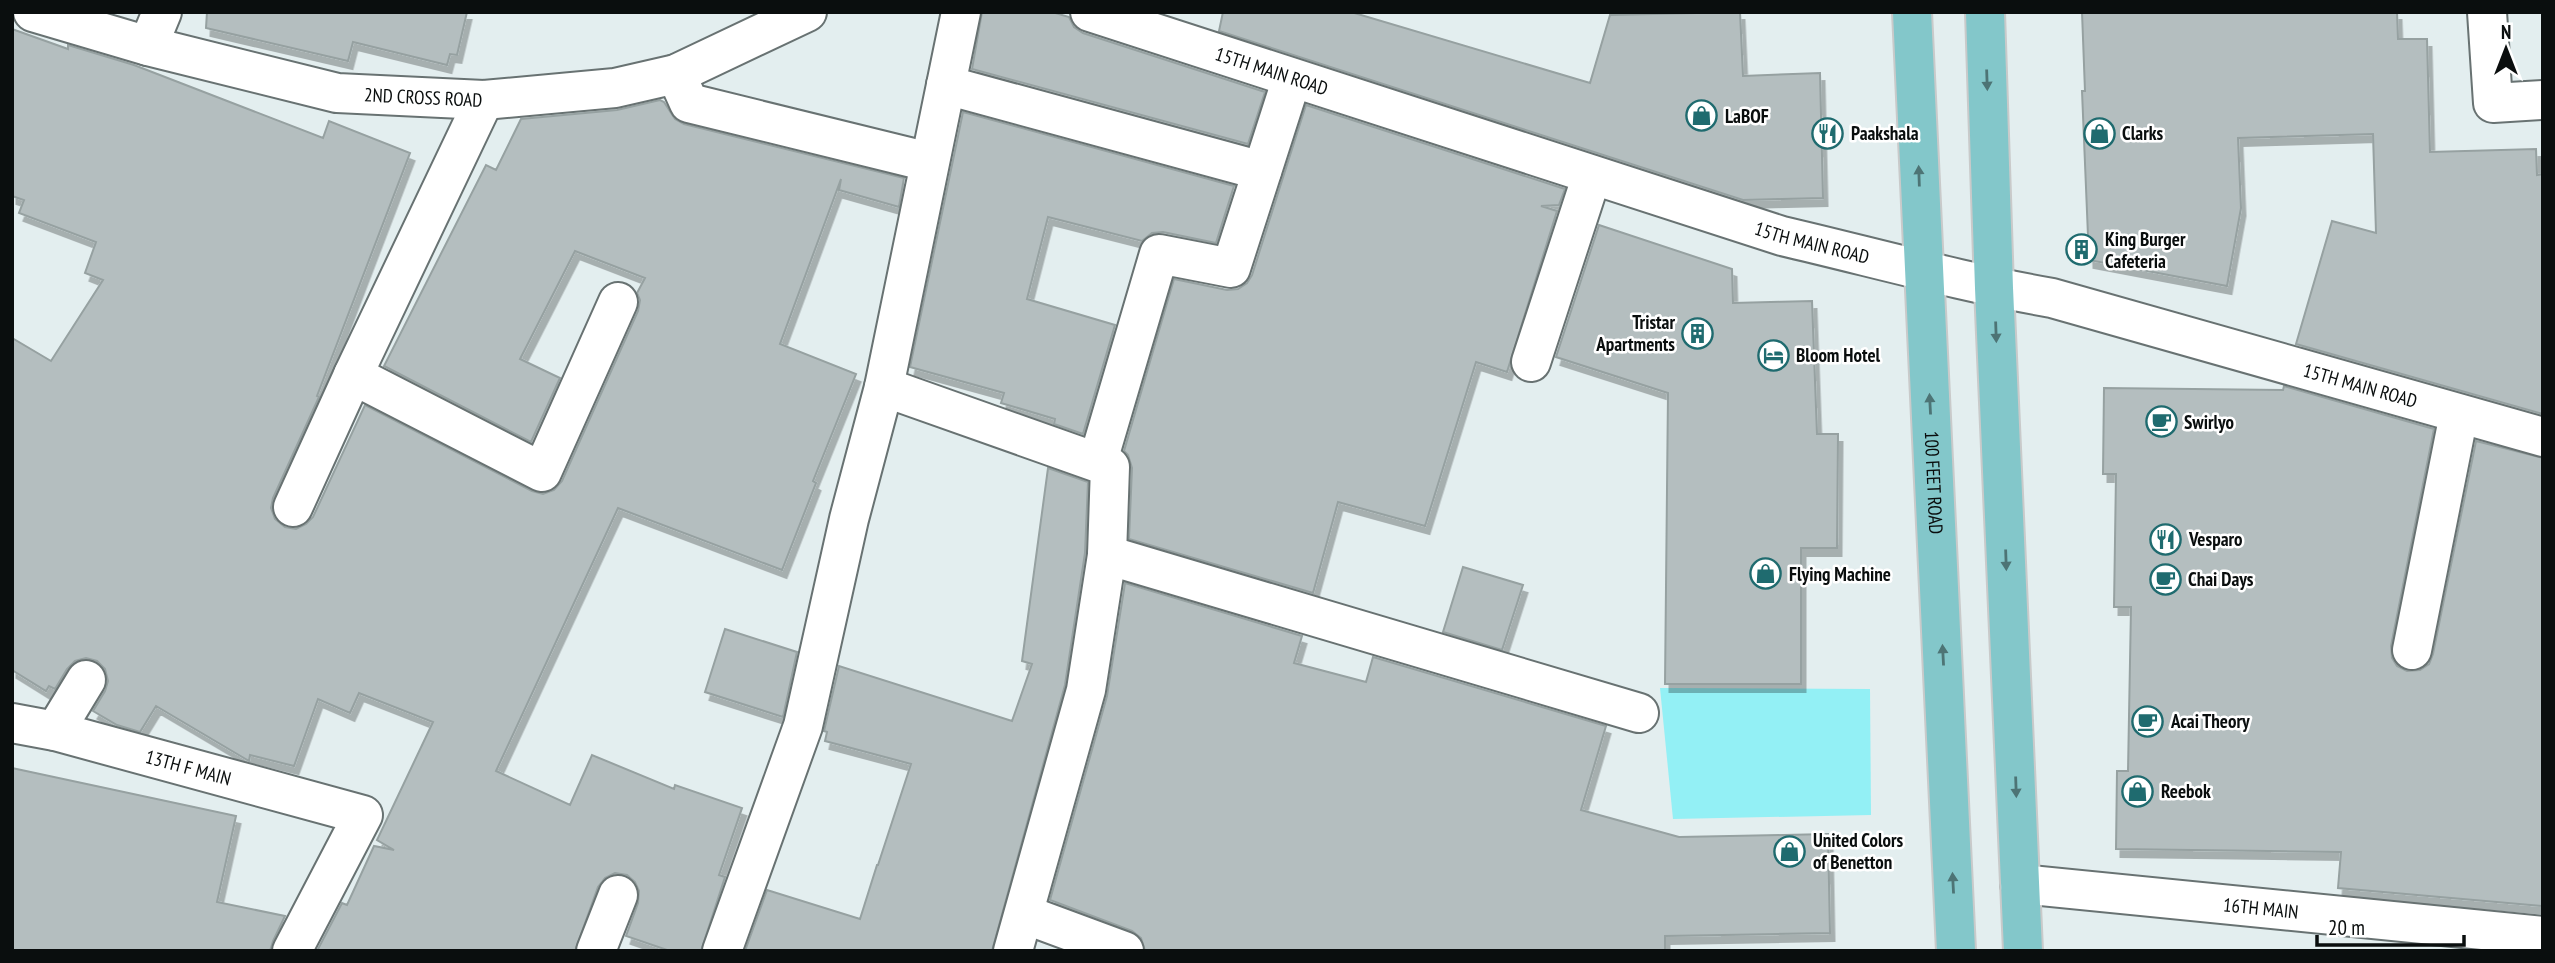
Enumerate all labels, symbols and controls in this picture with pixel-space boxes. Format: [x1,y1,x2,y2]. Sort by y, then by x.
north arrow [2471,14,2541,84]
text: N [2501,20,2511,44]
street label: 15TH MAIN ROAD [1212,41,1331,100]
one-way arrow [1982,70,1993,92]
street label: 2ND CROSS ROAD [363,82,483,112]
shop icon: LaBOF [1685,99,1719,133]
place label: LaBOF [1725,104,1769,128]
restaurant icon: Paakshala [1811,116,1845,150]
shop icon: Clarks [2082,116,2116,150]
place label: Paakshala [1851,121,1919,145]
place label: Clarks [2122,121,2164,145]
one-way arrow [1914,165,1925,187]
street label: 15TH MAIN ROAD [1752,216,1872,269]
place label: King Burger Cafeteria [2105,227,2186,273]
building icon: King Burger Cafeteria [2065,233,2099,267]
place label: Tristar Apartments [1595,310,1675,356]
building icon: Tristar Apartments [1681,316,1715,350]
one-way arrow [1991,322,2002,344]
hotel icon: Bloom Hotel [1756,338,1790,372]
place label: Bloom Hotel [1796,343,1881,367]
street label: 15TH MAIN ROAD [2301,358,2420,413]
one-way arrow [1924,392,1935,414]
cafe icon: Swirlyo [2144,405,2178,439]
place label: Swirlyo [2184,410,2234,434]
street label: 100 FEET ROAD [1920,430,1948,535]
restaurant icon: Vesparo [2149,522,2183,556]
place label: Vesparo [2188,527,2243,551]
one-way arrow [2001,549,2012,571]
shop icon: Flying Machine [1749,557,1783,591]
place label: Flying Machine [1789,562,1891,586]
cafe icon: Chai Days [2148,562,2182,596]
place label: Chai Days [2188,567,2254,591]
one-way arrow [1937,644,1948,666]
cafe icon: Acai Theory [2131,704,2165,738]
place label: Acai Theory [2170,709,2250,733]
street label: 13TH F MAIN [143,744,234,790]
shop icon: Reebok [2121,774,2155,808]
one-way arrow [2010,776,2021,798]
place label: Reebok [2161,779,2211,803]
place label: United Colors of Benetton [1813,828,1904,874]
shop icon: United Colors of Benetton [1773,834,1807,868]
one-way arrow [1948,871,1959,893]
street label: 16TH MAIN [2222,892,2300,924]
scale bar [2317,904,2464,948]
text: 20 m [2328,914,2365,941]

